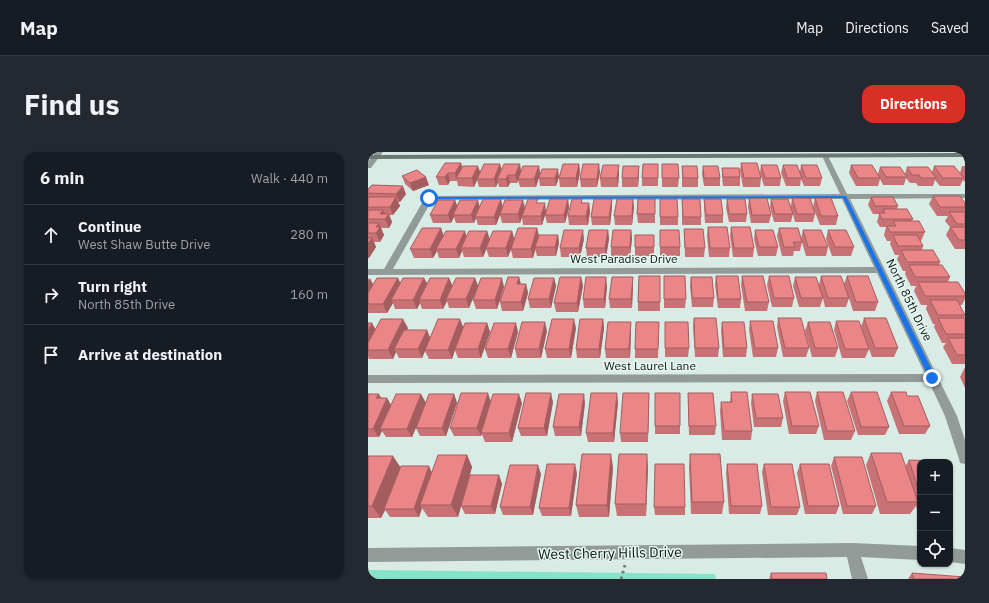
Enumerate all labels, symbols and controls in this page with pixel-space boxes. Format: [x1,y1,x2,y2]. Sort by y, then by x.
text: Map [20,16,58,40]
text: Map [796,19,823,37]
text: Directions [845,19,909,37]
text: Saved [931,19,969,37]
button: Directions [862,85,965,123]
text: Find us [24,86,120,123]
text: 6 min [40,167,84,189]
text: Walk · 440 m [251,170,328,187]
route start [420,189,438,207]
text: Continue [78,217,142,236]
icon: ahead [40,224,62,246]
text: 280 m [290,226,328,243]
text: West Shaw Butte Drive [78,236,211,253]
street label: West Paradise Drive [570,251,678,266]
street label: North 85th Drive [883,256,936,344]
text: Turn right [78,277,147,296]
icon: right [40,284,62,306]
text: 160 m [290,286,328,303]
text: North 85th Drive [78,296,175,313]
icon: arrive [40,344,62,366]
text: Arrive at destination [78,345,222,364]
street label: West Laurel Lane [604,358,696,373]
route end [923,369,941,387]
map controls [917,459,953,567]
button: + [917,459,953,495]
button: − [917,495,953,531]
button: locate [917,531,953,567]
street label: West Cherry Hills Drive [538,543,682,563]

